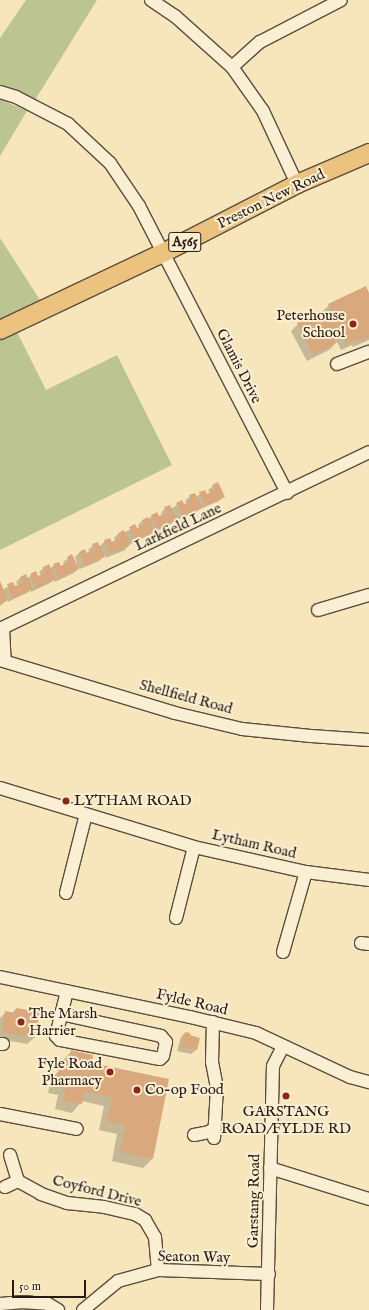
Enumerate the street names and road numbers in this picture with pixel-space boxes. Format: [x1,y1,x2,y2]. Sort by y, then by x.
street label: Preston New Road [214,165,328,233]
road number: A565 [168,230,202,254]
street label: Glamis Drive [212,326,266,406]
street label: Larkfield Lane [132,499,224,555]
street label: Shellfield Road [138,676,234,718]
street label: Lytham Road [210,826,298,862]
street label: Fylde Road [154,985,230,1019]
street label: Garstang Road [244,1154,264,1248]
street label: Coyford Drive [51,1171,143,1211]
street label: Seaton Way [158,1247,230,1267]

